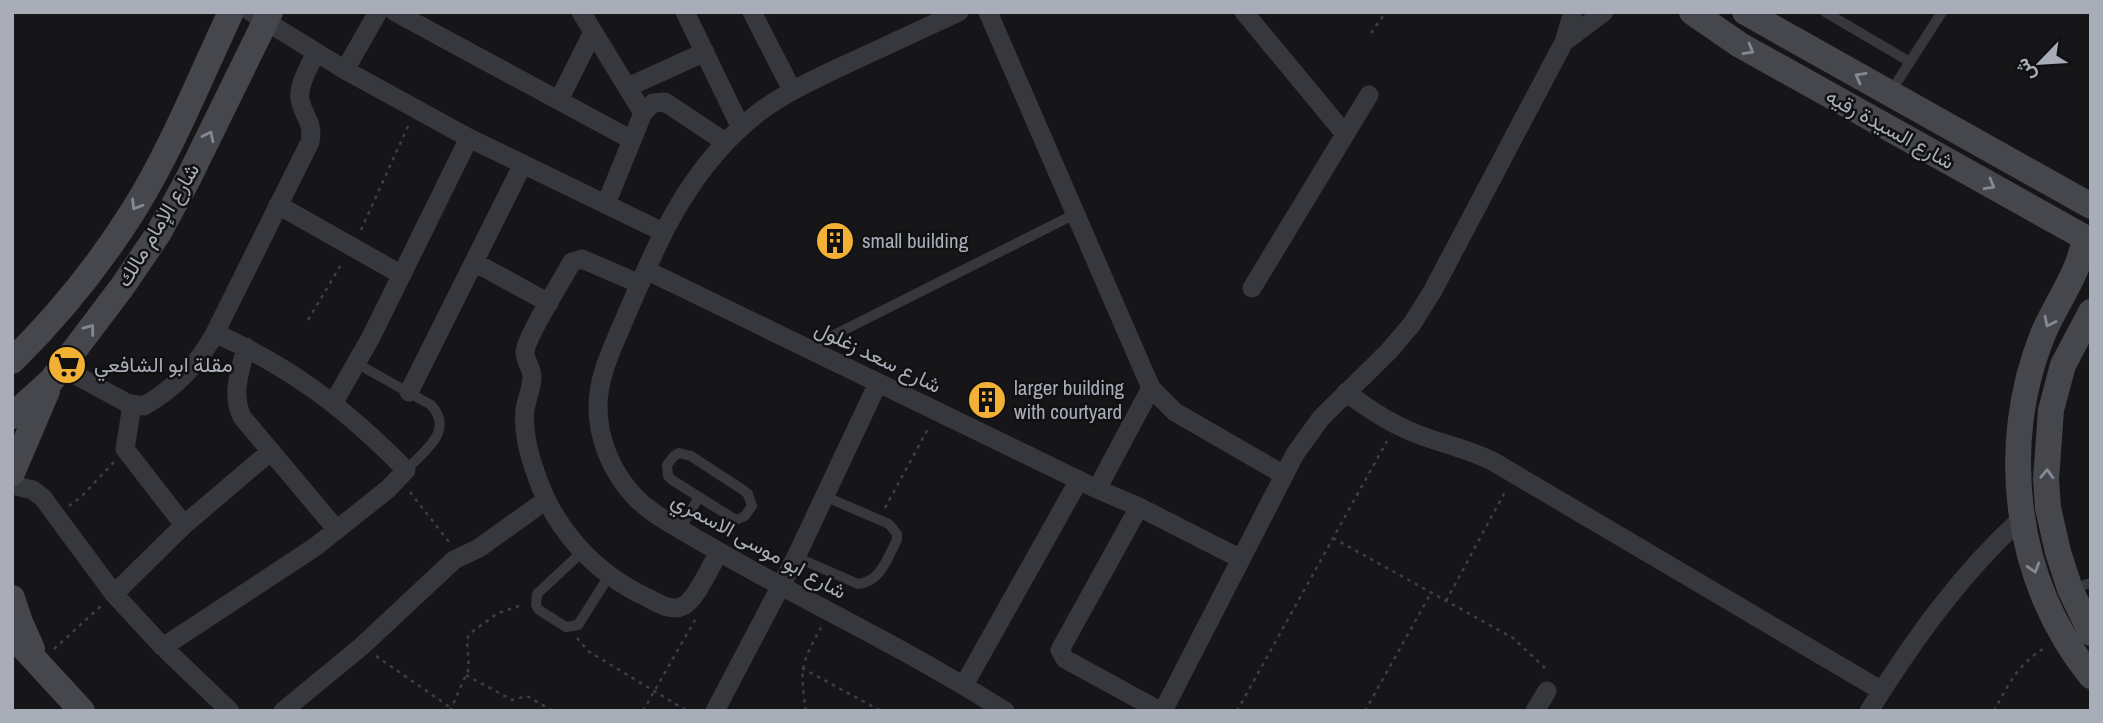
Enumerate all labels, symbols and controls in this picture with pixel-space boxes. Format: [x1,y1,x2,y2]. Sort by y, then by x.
north arrow [2005,28,2075,98]
one-way arrow [1742,42,1754,55]
text: ش [2008,54,2041,86]
one-way arrow [1855,72,1868,85]
street label: شارع السيدة رقيه [1821,81,1960,176]
one-way arrow [201,131,215,143]
street label: شارع الإمام مالك [109,157,206,292]
one-way arrow [1983,177,1996,190]
one-way arrow [131,198,144,211]
building icon: small building [814,220,856,262]
place label: small building [862,226,969,255]
street label: شارع سعد زغلول [810,313,946,400]
one-way arrow [2044,315,2058,327]
one-way arrow [82,324,95,337]
supermarket icon: مقلة ابو الشافعي [46,344,88,386]
place label: مقلة ابو الشافعي [94,350,233,382]
place label: larger building with courtyard [1014,373,1125,426]
building icon: larger building with courtyard [966,379,1008,421]
one-way arrow [2039,469,2054,480]
street label: شارع ابو موسى الاسمري [665,485,852,608]
one-way arrow [2026,561,2041,573]

